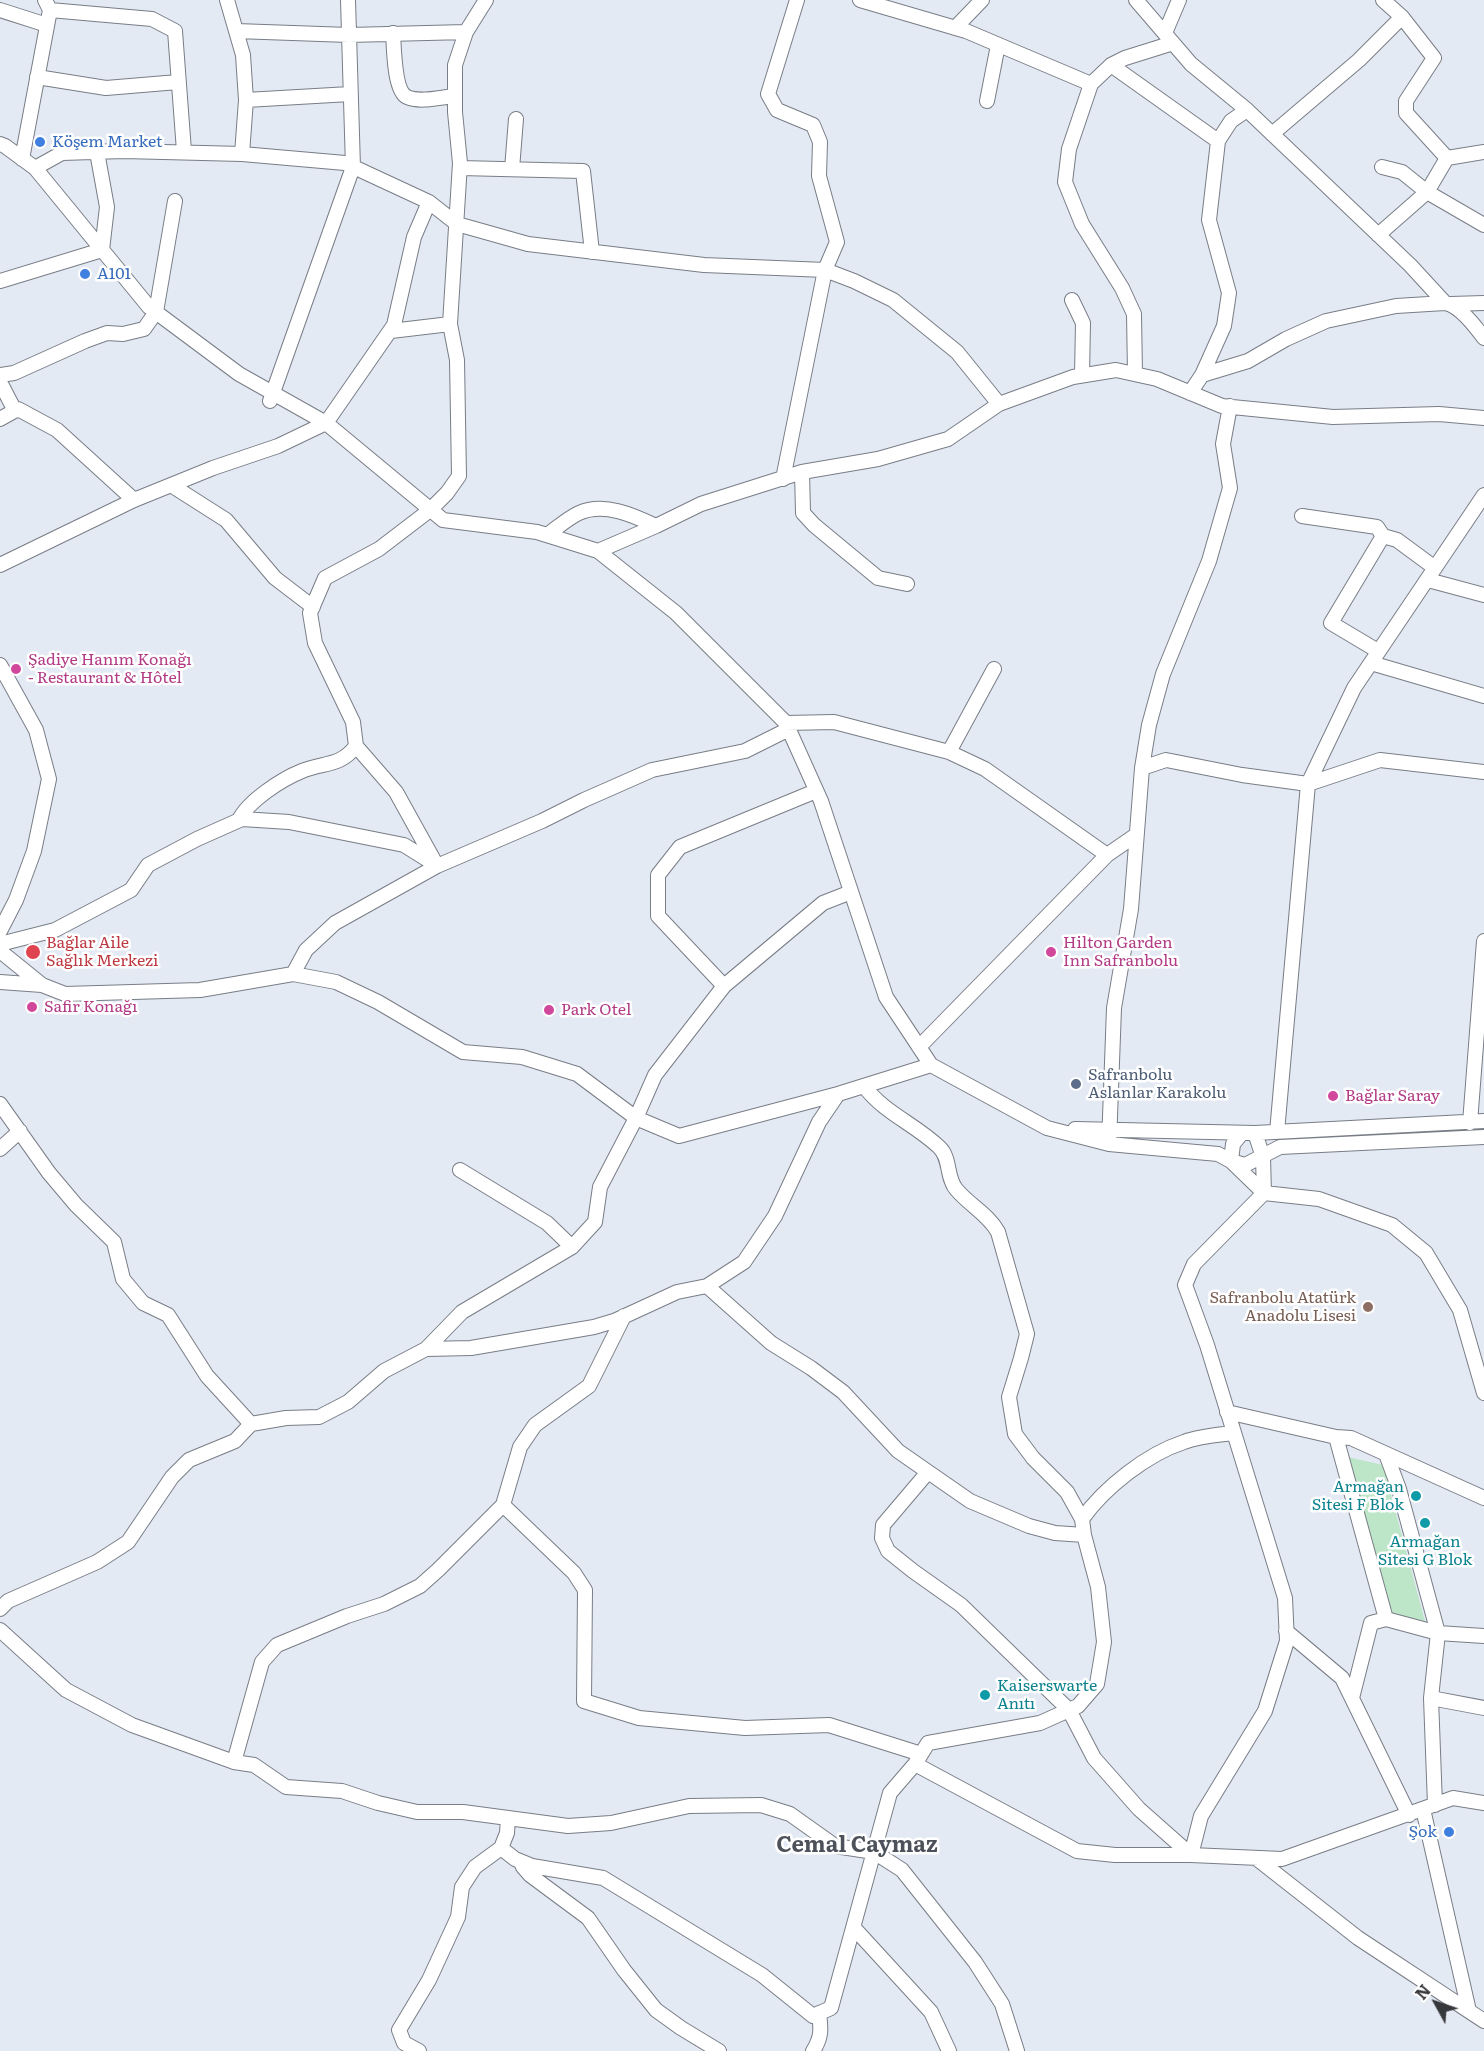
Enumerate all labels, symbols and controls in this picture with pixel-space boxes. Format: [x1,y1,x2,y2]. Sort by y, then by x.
place label: Köşem Market [52,132,163,152]
marker: Köşem Market [33,135,47,149]
place label: A101 [97,264,131,284]
marker: A101 [78,267,92,281]
place label: Şadiye Hanım Konağı - Restaurant & Hôtel [28,650,192,688]
marker: Şadiye Hanım Konağı - Restaurant & Hôtel [9,662,23,676]
place label: Bağlar Aile Sağlık Merkezi [46,933,158,971]
place label: Hilton Garden Inn Safranbolu [1063,933,1178,971]
marker: Bağlar Aile Sağlık Merkezi [24,943,42,961]
marker: Hilton Garden Inn Safranbolu [1044,945,1058,959]
place label: Safir Konağı [44,997,137,1017]
marker: Safir Konağı [25,1000,39,1014]
place label: Park Otel [561,1000,631,1020]
marker: Park Otel [542,1003,556,1017]
place label: Safranbolu Aslanlar Karakolu [1088,1065,1226,1103]
marker: Safranbolu Aslanlar Karakolu [1069,1077,1083,1091]
place label: Bağlar Saray [1345,1086,1440,1106]
marker: Bağlar Saray [1326,1089,1340,1103]
place label: Safranbolu Atatürk Anadolu Lisesi [1209,1288,1356,1326]
marker: Safranbolu Atatürk Anadolu Lisesi [1361,1300,1375,1314]
place label: Armağan Sitesi F Blok [1312,1477,1404,1515]
marker: Armağan Sitesi F Blok [1409,1489,1423,1503]
marker: Armağan Sitesi G Blok [1418,1516,1432,1530]
place label: Armağan Sitesi G Blok [1378,1532,1472,1570]
place label: Kaiserswarte Anıtı [997,1676,1097,1714]
marker: Kaiserswarte Anıtı [978,1688,992,1702]
place label: Şok [1409,1822,1437,1842]
marker: Şok [1442,1825,1456,1839]
district label: Cemal Caymaz [776,1833,938,1859]
north arrow [1406,1973,1466,2033]
text: N [1409,1979,1436,2004]

